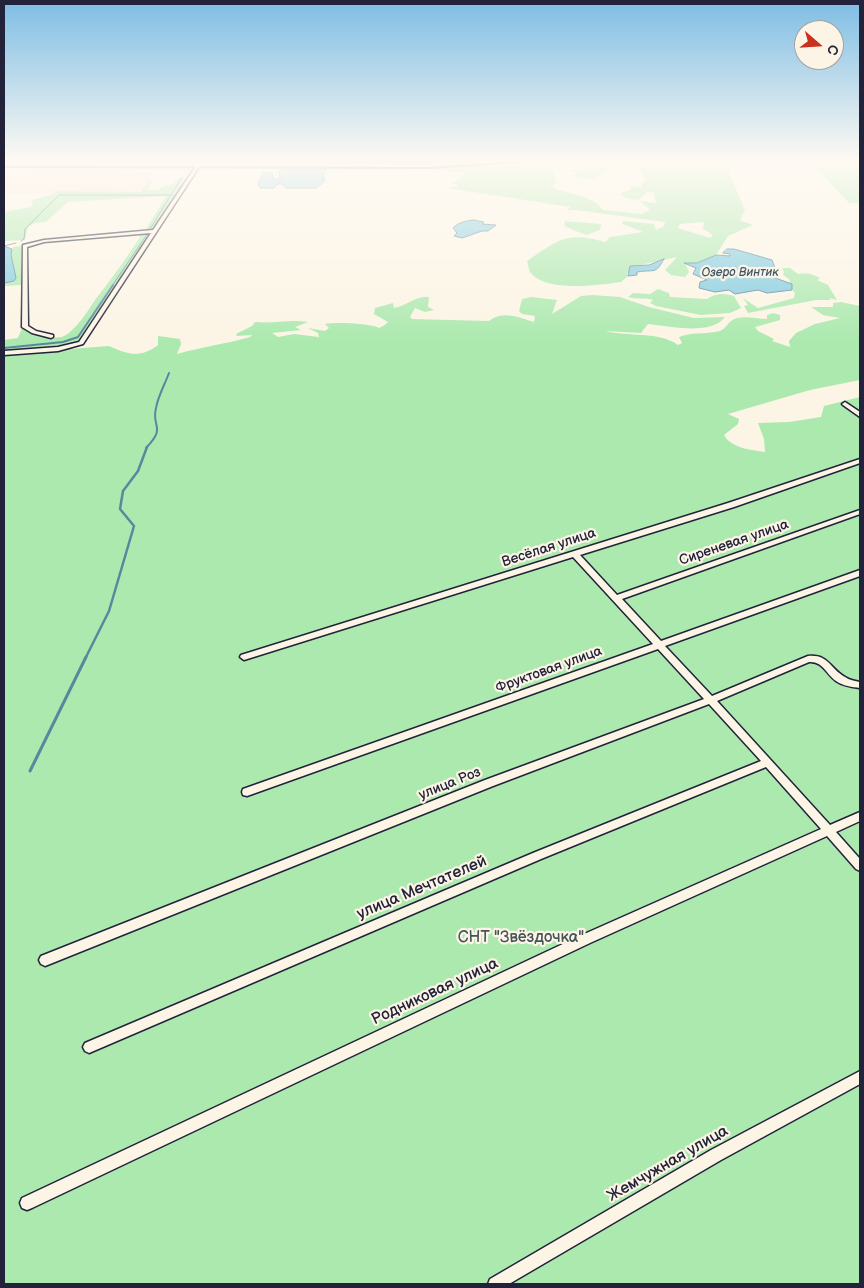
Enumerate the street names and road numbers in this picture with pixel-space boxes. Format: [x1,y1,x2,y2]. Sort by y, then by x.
street label: Сиреневая улица [677,516,791,570]
street label: Весёлая улица [500,525,598,571]
street label: Фруктовая улица [493,643,605,697]
street label: улица Роз [417,764,483,804]
street label: улица Мечтателей [354,852,490,924]
street label: Родниковая улица [369,954,501,1030]
street label: Жемчужная улица [604,1122,732,1206]

